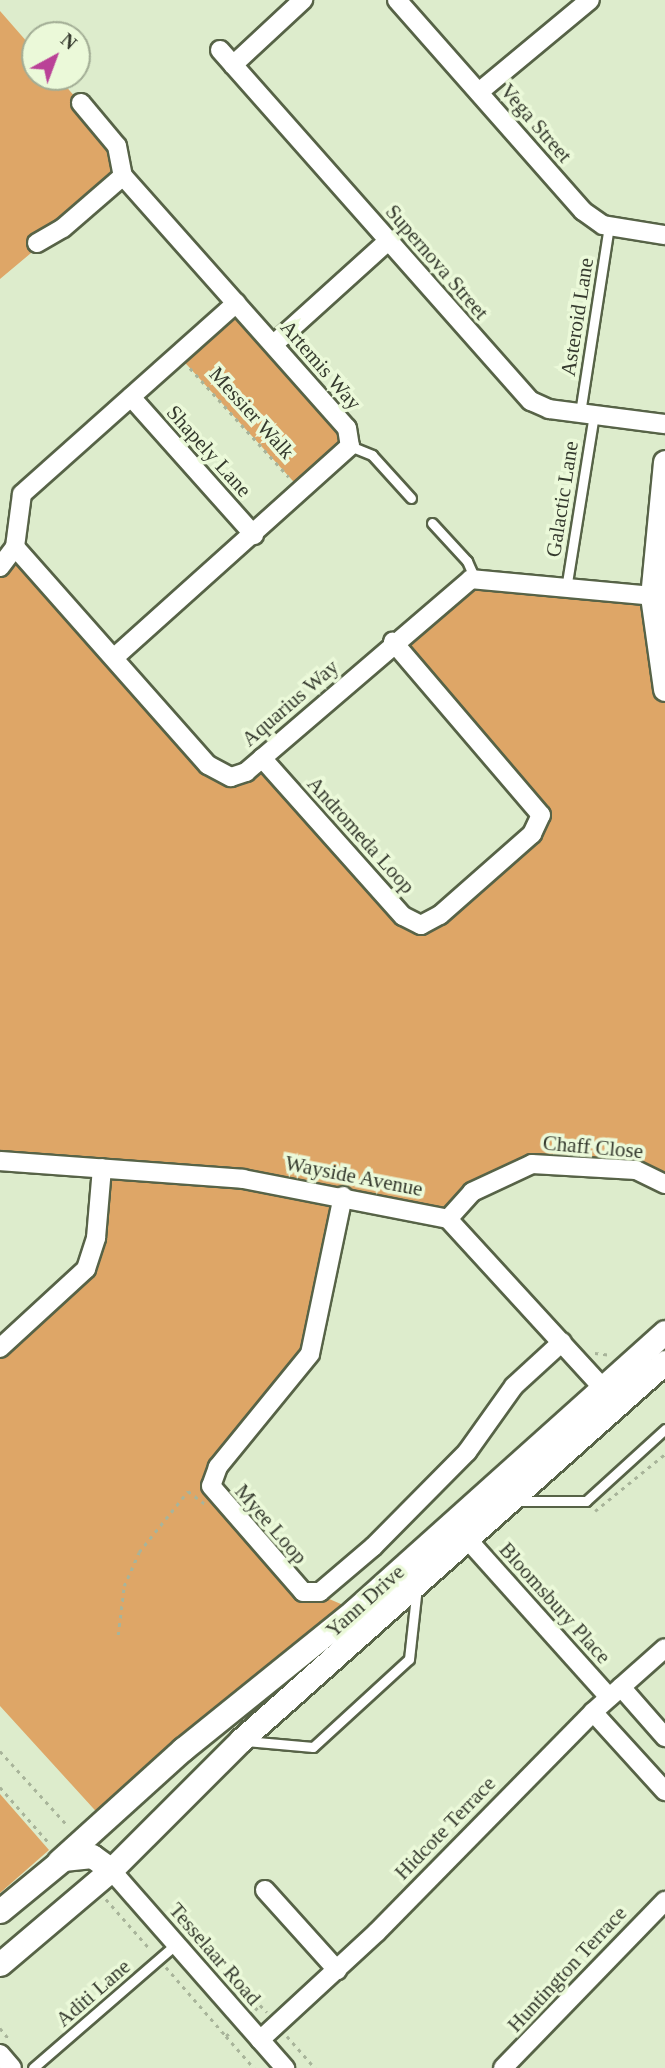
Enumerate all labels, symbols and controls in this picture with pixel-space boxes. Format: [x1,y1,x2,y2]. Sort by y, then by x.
north arrow [21,21,91,91]
text: N [57,29,81,54]
street label: Vega Street [495,78,577,168]
street label: Supernova Street [380,199,494,325]
street label: Asteroid Lane [555,256,599,378]
street label: Artemis Way [275,315,367,415]
street label: Messier Walk [204,362,300,464]
street label: Shapely Lane [161,400,257,502]
street label: Galactic Lane [540,439,584,559]
street label: Aquarius Way [236,654,344,752]
street label: Andromeda Loop [302,771,420,899]
street label: Chaff Close [542,1130,644,1164]
street label: Wayside Avenue [282,1150,426,1202]
street label: Myee Loop [230,1479,312,1569]
street label: Bloomsbury Place [494,1537,616,1669]
street label: Yann Drive [321,1559,409,1643]
street label: Hidcote Terrace [389,1771,501,1885]
street label: Tesselaar Road [164,1898,266,2010]
street label: Huntington Terrace [502,1901,632,2037]
street label: Aditi Lane [51,1954,135,2032]

